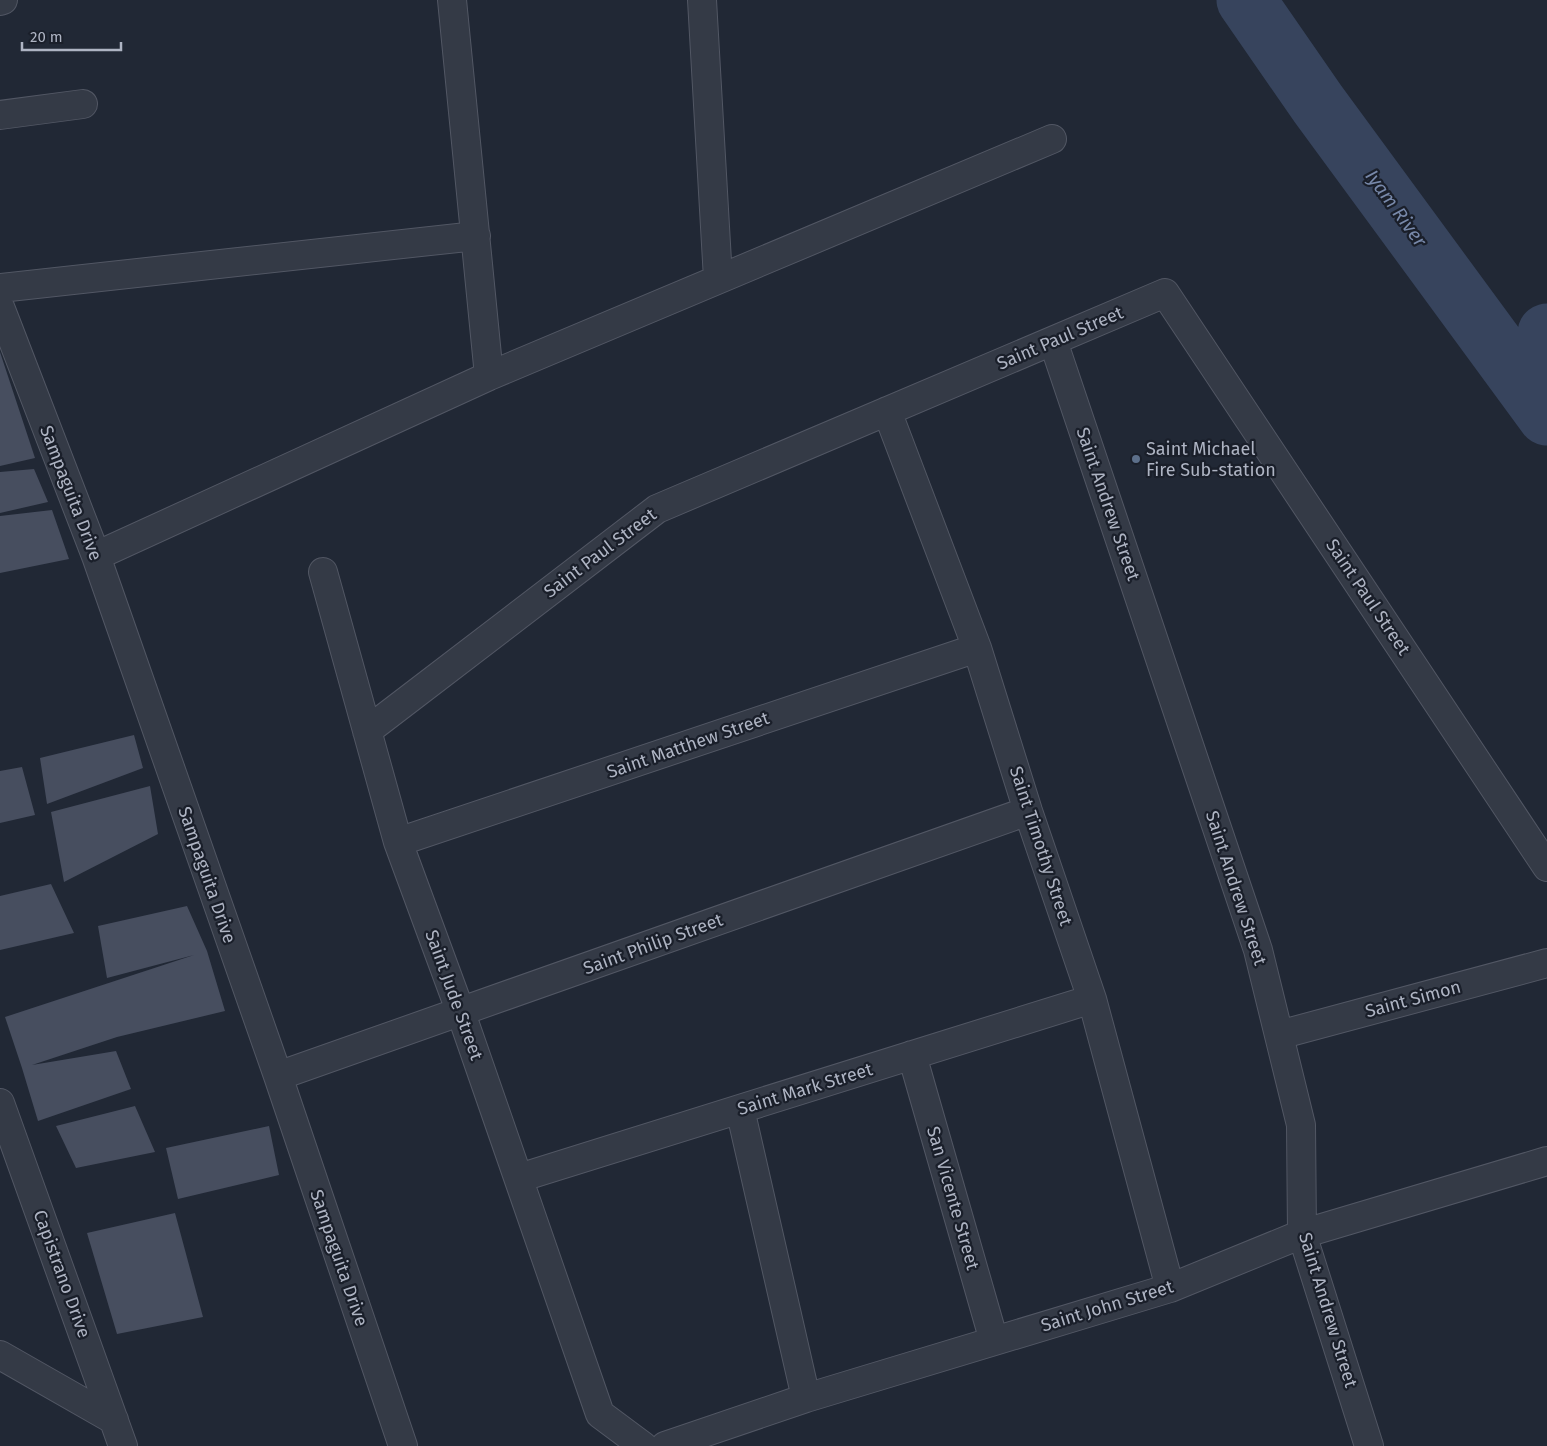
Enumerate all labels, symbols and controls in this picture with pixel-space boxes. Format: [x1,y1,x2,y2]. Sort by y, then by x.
scale bar [22,20,121,52]
text: 20 m [30,28,63,46]
water label: Iyam River [1360,165,1432,252]
street label: Saint Paul Street [994,301,1127,375]
street label: Sampaguita Drive [35,422,107,564]
street label: Saint Andrew Street [1071,424,1145,584]
place label: Saint Michael Fire Sub-station [1146,438,1276,481]
marker: Saint Michael Fire Sub-station [1130,453,1142,465]
street label: Saint Paul Street [539,503,661,602]
street label: Saint Paul Street [1321,535,1415,660]
street label: Saint Matthew Street [604,707,772,783]
street label: Saint Timothy Street [1005,764,1077,929]
street label: Sampaguita Drive [173,804,241,946]
street label: Saint Andrew Street [1201,808,1271,968]
street label: Saint Philip Street [580,908,726,979]
street label: Saint Jude Street [420,927,488,1063]
street label: Saint Simon [1363,976,1463,1022]
street label: Saint Mark Street [735,1058,876,1120]
street label: San Vicente Street [922,1124,984,1273]
street label: Sampaguita Drive [305,1187,373,1329]
street label: Capistrano Drive [29,1207,95,1341]
street label: Saint Andrew Street [1294,1230,1362,1391]
street label: Saint John Street [1038,1275,1176,1337]

